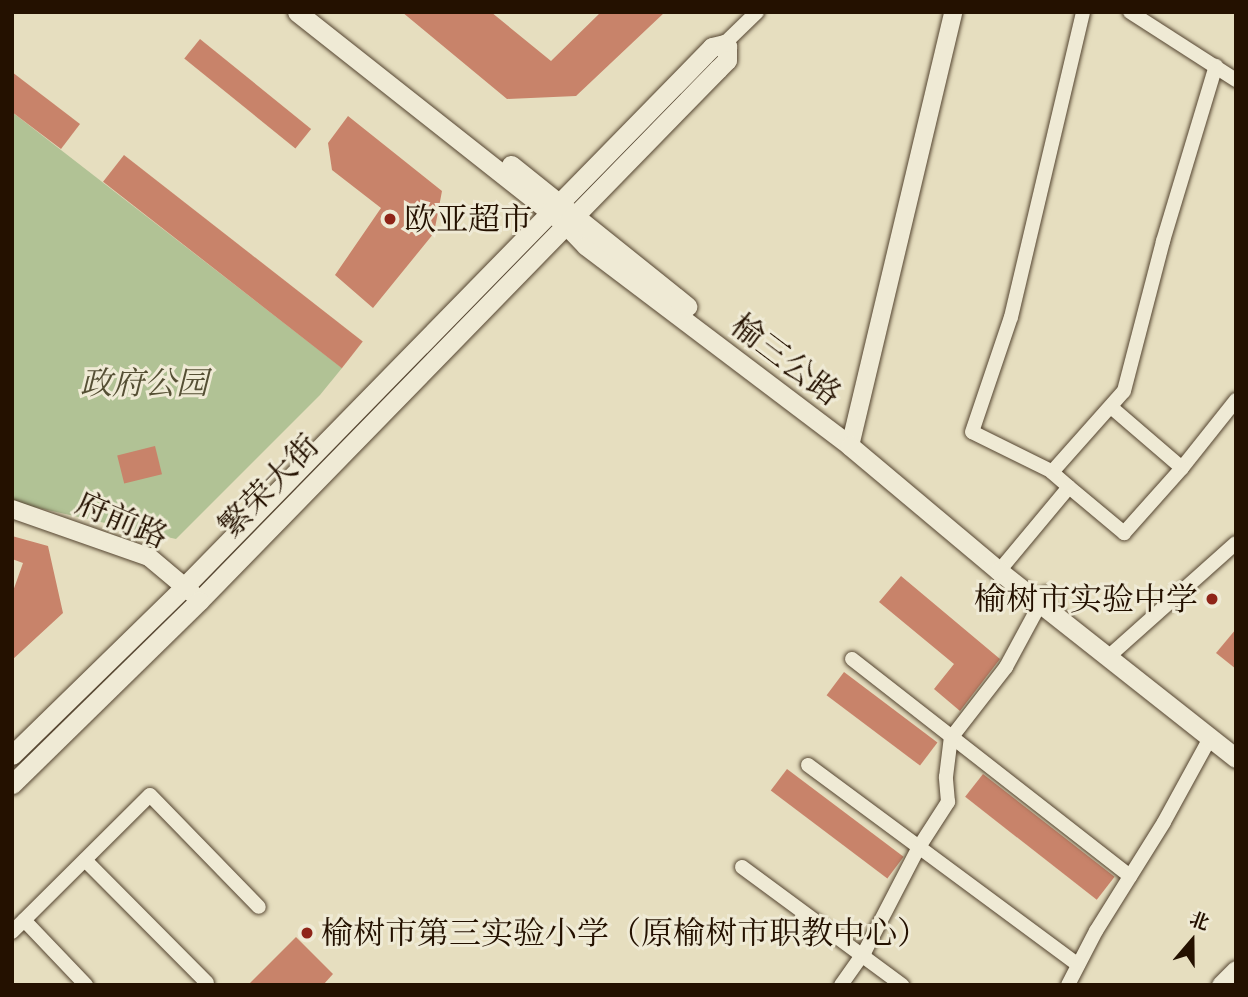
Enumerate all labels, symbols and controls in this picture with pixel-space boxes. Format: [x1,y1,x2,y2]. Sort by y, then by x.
place label: 欧亚超市 [404,200,532,238]
marker: 欧亚超市 [382,211,398,227]
street label: 榆三公路 [723,306,849,414]
park label: 政府公园 [80,364,208,402]
street label: 繁荣大街 [211,427,327,545]
street label: 府前路 [70,484,174,556]
place label: 榆树市实验中学 [974,580,1198,618]
marker: 榆树市实验中学 [1204,591,1220,607]
north arrow [1157,906,1227,976]
text: 北 [1186,906,1213,936]
place label: 榆树市第三实验小学（原榆树市职教中心） [321,914,929,952]
marker: 榆树市第三实验小学（原榆树市职教中心） [299,925,315,941]

